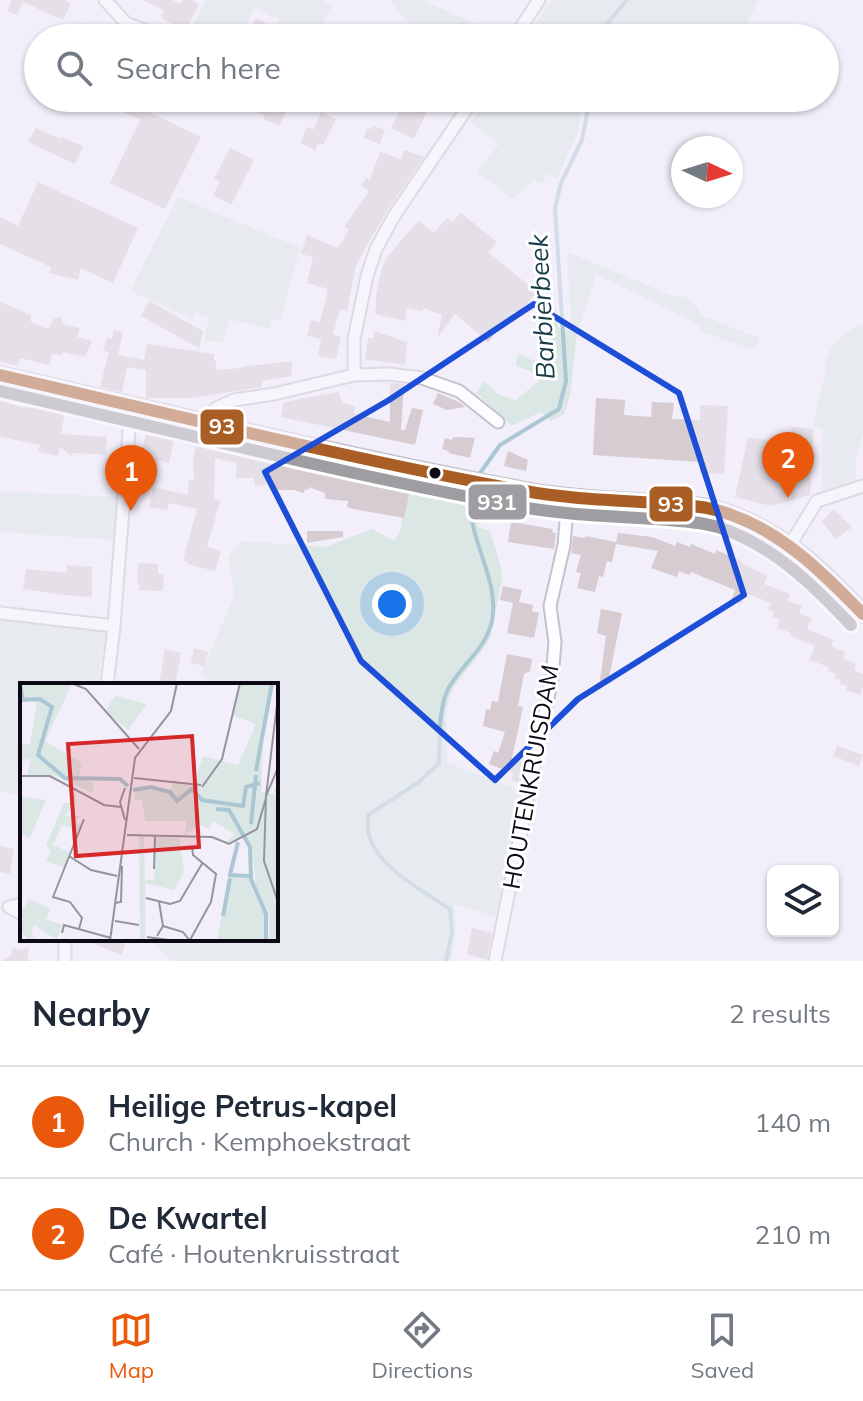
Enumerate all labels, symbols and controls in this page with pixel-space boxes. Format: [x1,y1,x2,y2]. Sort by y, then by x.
search box [24,24,839,112]
icon: search [52,46,96,90]
text: Search here [116,49,281,87]
north arrow [671,136,743,208]
water label: Barbierbeek [521,233,562,380]
line badge: 93 [199,408,245,446]
text: 93 [209,412,235,440]
pin: 2 [762,432,814,498]
pin: 1 [105,445,157,511]
unlabelled marker [427,465,443,481]
line badge: 931 [467,483,528,521]
line badge: 93 [648,485,694,523]
text: 931 [477,488,517,516]
text: 93 [658,490,684,518]
your location [372,584,412,624]
street label: HOUTENKRUISDAM [496,662,565,891]
inset map [20,683,278,941]
map controls [767,865,839,937]
button: layers [767,865,839,937]
text: Nearby [32,992,150,1035]
text: 2 results [729,997,831,1030]
text: Heilige Petrus-kapel [108,1087,397,1125]
text: 1 [50,1106,66,1139]
text: 140 m [755,1106,831,1139]
text: Church · Kemphoekstraat [108,1125,411,1158]
text: De Kwartel [108,1199,268,1237]
text: 2 [50,1218,66,1251]
text: 210 m [755,1218,831,1251]
text: Café · Houtenkruisstraat [108,1237,400,1270]
tab: Map [109,1308,154,1384]
tab: Directions [372,1308,473,1384]
tab: Saved [691,1308,754,1384]

